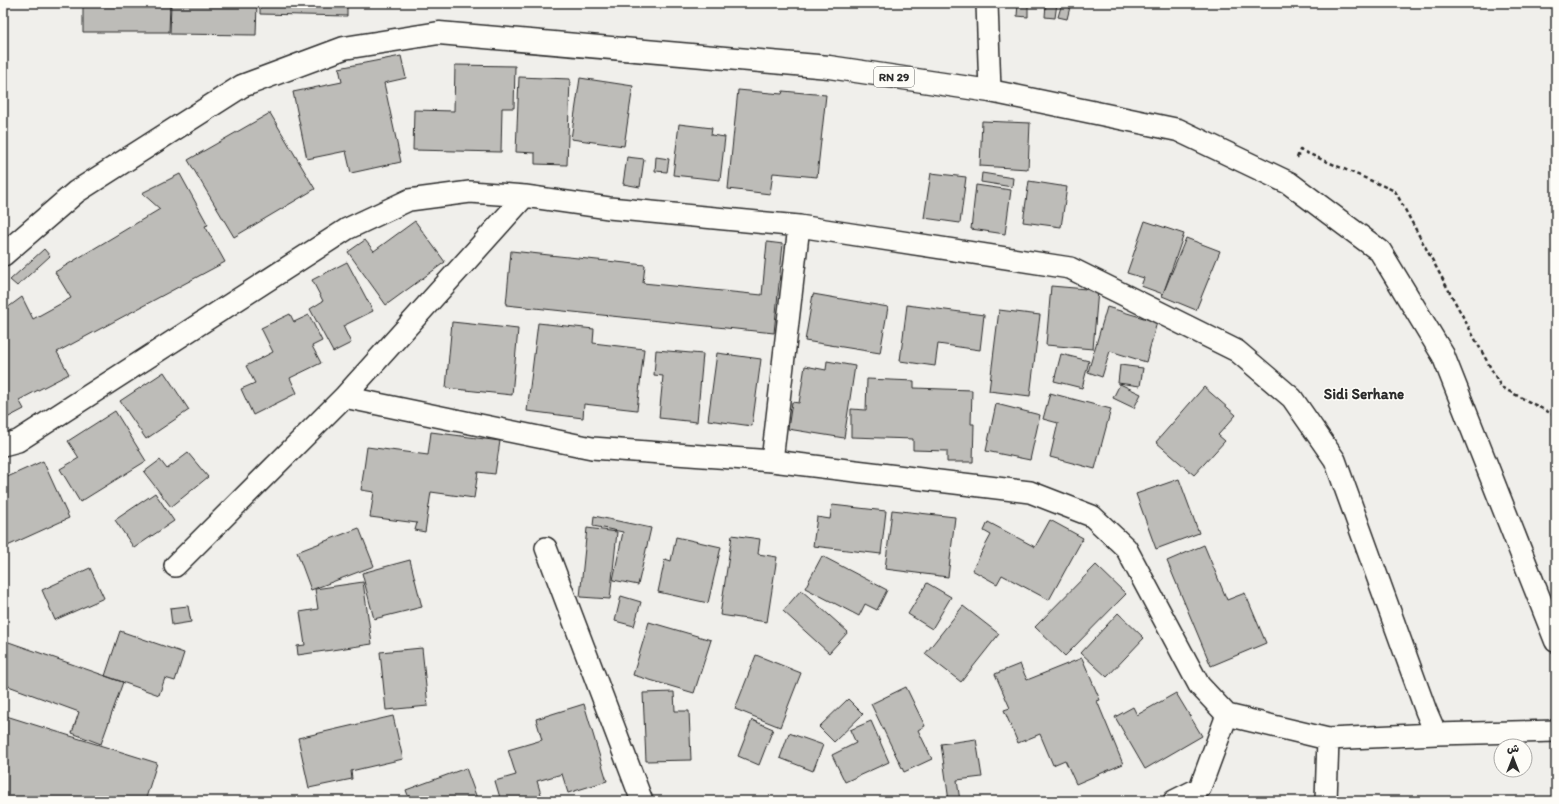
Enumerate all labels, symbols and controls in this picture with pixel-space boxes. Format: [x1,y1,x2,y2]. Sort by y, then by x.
road number: RN 29 [874,67,914,87]
district label: Sidi Serhane [1324,385,1404,403]
north arrow [1493,738,1533,778]
text: ش [1507,742,1519,755]

